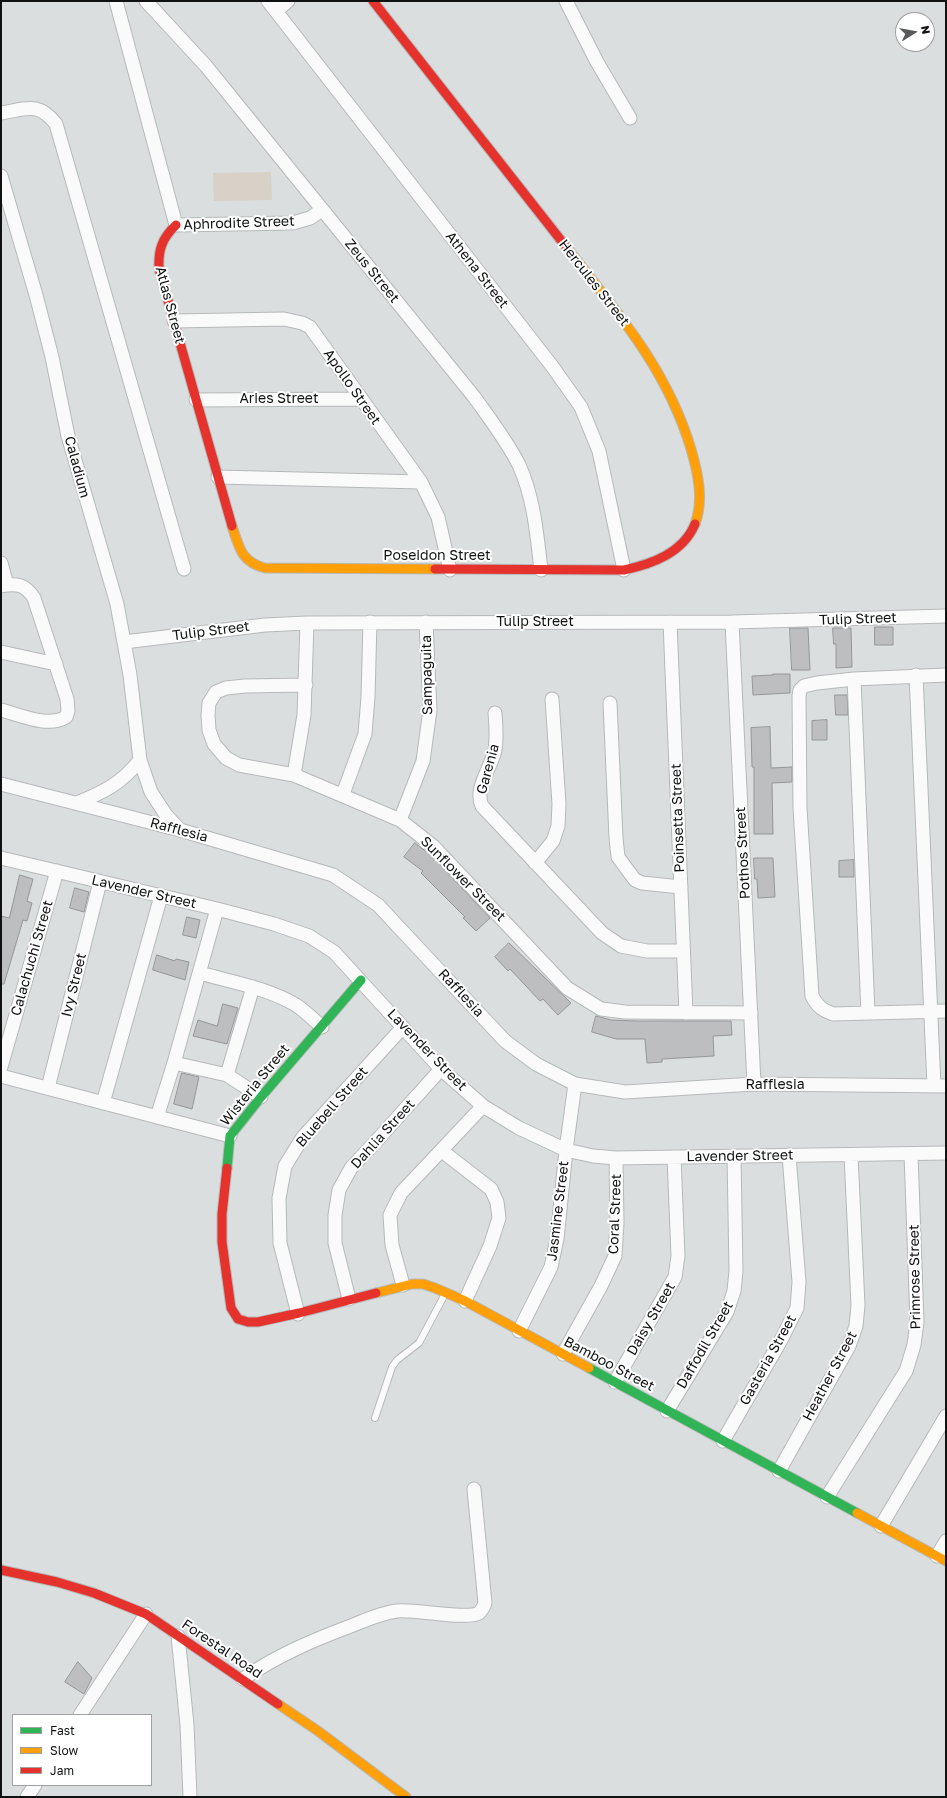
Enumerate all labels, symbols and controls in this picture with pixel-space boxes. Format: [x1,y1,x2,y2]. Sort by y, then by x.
north arrow [895,12,935,52]
text: N [919,24,933,35]
street label: Aphrodite Street [183,213,295,233]
street label: Athena Street [442,228,512,312]
street label: Zeus Street [341,236,403,306]
street label: Hercules Street [555,236,633,330]
street label: Atlas Street [152,265,188,345]
street label: Apollo Street [320,346,384,428]
street label: Aries Street [239,391,319,407]
street label: Caladium [61,434,93,500]
street label: Poseidon Street [383,548,491,564]
street label: Tulip Street [819,609,897,629]
street label: Tulip Street [496,614,574,630]
street label: Tulip Street [171,618,251,644]
street label: Sampaguita [418,635,436,715]
street label: Garenia [473,742,503,796]
street label: Poinsetta Street [668,763,688,873]
street label: Pothos Street [732,806,754,900]
street label: Rafflesia [148,814,210,846]
street label: Sunflower Street [417,833,509,925]
street label: Lavender Street [90,872,198,912]
street label: Calachuchi Street [7,898,57,1018]
street label: Ivy Street [58,951,90,1019]
street label: Rafflesia [435,966,487,1020]
street label: Lavender Street [384,1006,470,1094]
street label: Wisteria Street [217,1041,293,1129]
street label: Bluebell Street [293,1063,371,1151]
street label: Rafflesia [745,1077,805,1093]
street label: Dahlia Street [348,1096,418,1172]
street label: Lavender Street [686,1147,794,1165]
street label: Jasmine Street [544,1160,572,1262]
street label: Coral Street [605,1173,625,1255]
street label: Primrose Street [906,1224,924,1330]
street label: Daisy Street [623,1279,679,1359]
street label: Daffodil Street [673,1298,737,1392]
street label: Gasteria Street [736,1312,800,1408]
street label: Heather Street [799,1328,861,1424]
street label: Bamboo Street [561,1333,657,1395]
street label: Forestal Road [179,1616,265,1682]
legend [12,1714,152,1786]
text: Fast [50,1723,75,1738]
text: Slow [50,1743,78,1758]
text: Jam [50,1763,74,1778]

